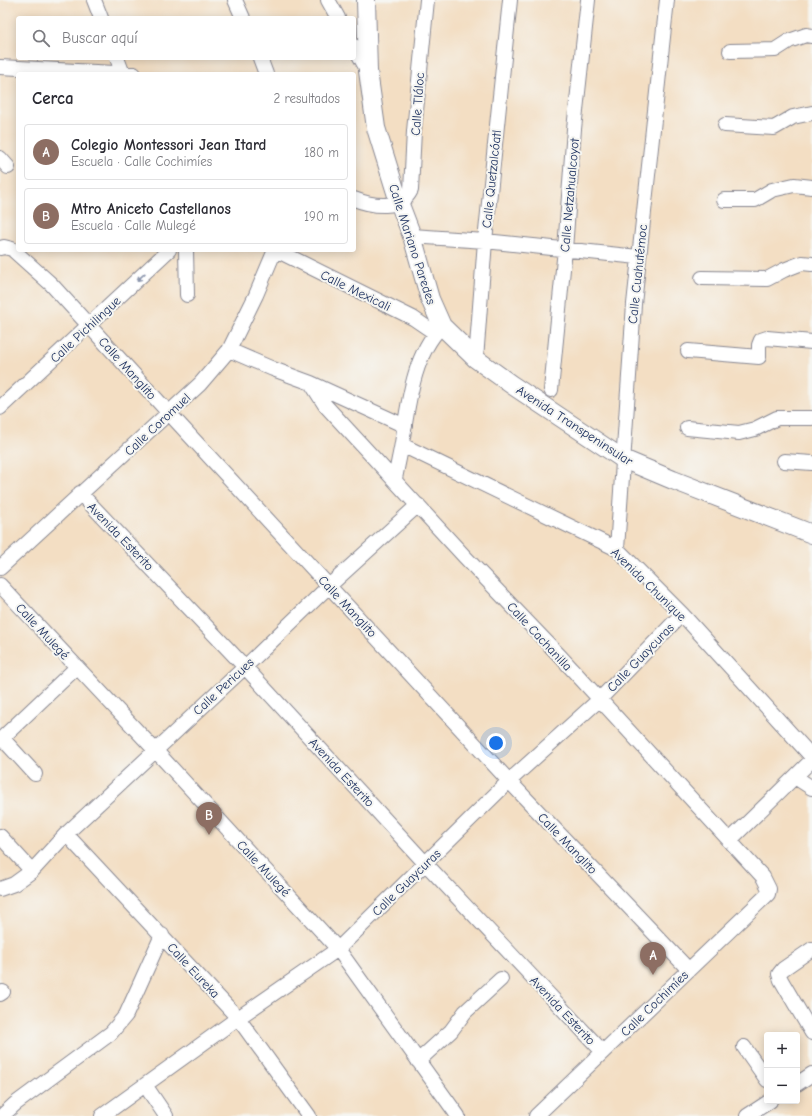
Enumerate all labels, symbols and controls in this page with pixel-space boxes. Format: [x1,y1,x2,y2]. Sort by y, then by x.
search box [16,16,356,60]
icon: search [30,27,52,49]
text: Buscar aquí [62,29,138,47]
street label: Calle Tláloc [408,72,427,136]
text: Cerca [32,89,74,108]
text: 2 resultados [273,91,340,106]
street label: Calle Quetzalcóatl [479,129,504,229]
text: Colegio Montessori Jean Itard [71,136,266,154]
street label: Calle Netzahualcoyot [557,136,582,253]
text: A [42,145,50,160]
text: 180 m [304,145,339,160]
text: Escuela · Calle Cochimíes [71,154,212,169]
street label: Calle Mariano Paredes [386,182,439,306]
text: Mtro Aniceto Castellanos [71,200,231,218]
text: B [42,209,50,224]
text: 190 m [304,209,339,224]
text: Escuela · Calle Mulegé [71,218,196,233]
street label: Calle Cuahutémoc [625,224,650,325]
street label: Calle Mexicali [318,267,393,314]
one-way arrow [136,272,145,281]
street label: Calle Pichilingue [47,293,124,366]
street label: Calle Manglito [96,334,160,403]
street label: Avenida Transpeninsular [514,382,636,469]
street label: Calle Coromuel [121,390,193,459]
street label: Avenida Esterito [84,499,157,574]
street label: Avenida Chunique [608,545,690,624]
street label: Calle Manglito [315,572,380,640]
street label: Calle Cachanilla [504,599,575,674]
street label: Calle Mulegé [13,600,73,663]
street label: Calle Guaycuras [604,620,677,695]
street label: Calle Pericues [190,654,257,718]
your location [486,733,506,753]
street label: Avenida Esterito [306,735,377,810]
pin: B [196,802,222,835]
street label: Calle Manglito [535,810,601,877]
street label: Calle Mulegé [234,837,294,900]
street label: Calle Guaycuras [369,846,444,919]
street label: Calle Eureka [164,940,223,1001]
pin: A [640,942,666,975]
street label: Calle Cochimíes [618,967,691,1039]
street label: Avenida Esterito [527,973,598,1048]
map controls [764,1032,800,1104]
button: + [764,1032,800,1068]
button: − [764,1068,800,1104]

